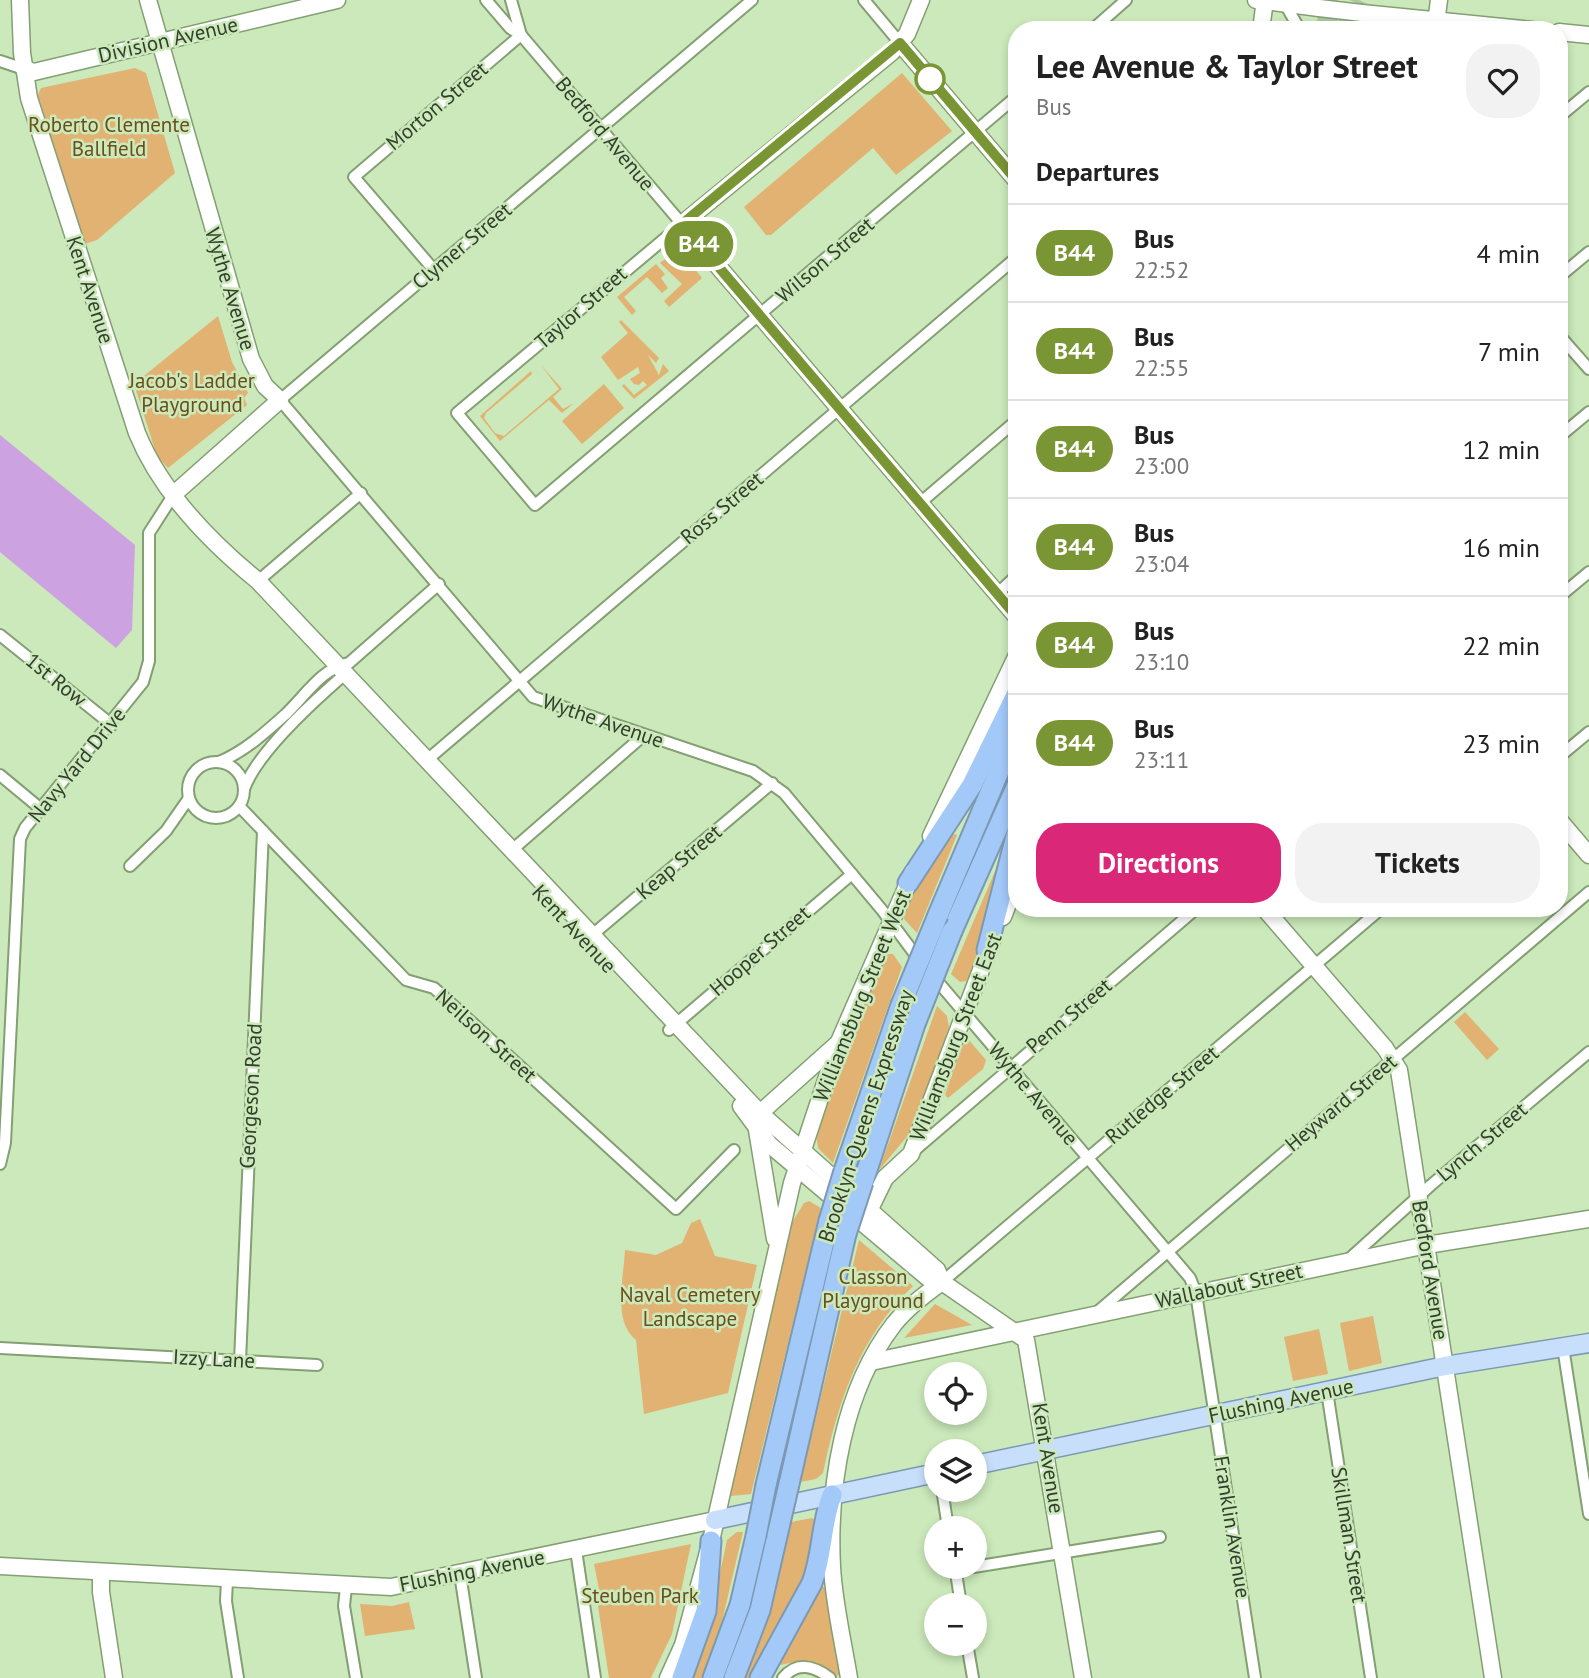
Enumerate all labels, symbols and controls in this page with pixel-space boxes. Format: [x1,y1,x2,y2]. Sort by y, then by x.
street label: Division Avenue [95,10,241,69]
text: Lee Avenue & Taylor Street [1036,44,1418,87]
button: heart [1466,44,1540,118]
street label: Morton Street [380,55,493,156]
unlabelled marker [915,64,945,94]
street label: Bedford Avenue [550,71,661,196]
text: Bus [1036,92,1072,121]
park label: Roberto Clemente Ballfield [28,111,190,162]
text: Departures [1036,155,1159,188]
street label: Clymer Street [406,196,517,295]
street label: Wilson Street [770,211,879,309]
line badge: B44 [659,221,739,267]
text: Bus [1134,222,1174,255]
street label: Wythe Avenue [199,224,262,353]
text: B44 [678,228,720,259]
street label: Kent Avenue [60,233,121,347]
text: B44 [1054,237,1095,268]
text: 4 min [1477,237,1540,270]
text: 22:52 [1134,255,1189,284]
street label: Taylor Street [529,260,632,355]
text: Bus [1134,320,1174,353]
text: B44 [1054,335,1095,366]
text: 7 min [1478,335,1540,368]
text: 22:55 [1134,353,1189,382]
park label: Jacob's Ladder Playground [128,367,255,418]
text: Bus [1134,418,1174,451]
text: B44 [1054,433,1095,464]
text: 12 min [1462,433,1540,466]
text: 23:00 [1134,451,1189,480]
street label: Ross Street [675,465,769,550]
text: Bus [1134,516,1174,549]
text: B44 [1054,531,1095,562]
text: 16 min [1462,531,1540,564]
text: 23:04 [1134,549,1189,578]
text: Bus [1134,614,1174,647]
text: B44 [1054,629,1095,660]
text: 22 min [1462,629,1540,662]
street label: 1st Row [20,647,93,713]
text: 23:10 [1134,647,1189,676]
street label: Wythe Avenue [539,687,667,754]
street label: Navy Yard Drive [22,702,131,828]
text: Bus [1134,712,1174,745]
text: B44 [1054,727,1095,758]
text: 23 min [1462,727,1540,760]
text: 23:11 [1134,745,1189,774]
street label: Keap Street [630,818,727,905]
button: Directions [1036,823,1281,903]
button: Tickets [1295,823,1540,903]
street label: Kent Avenue [526,879,622,979]
street label: Williamsburg Street West [807,886,916,1106]
street label: Hooper Street [704,899,816,1002]
street label: Williamsburg Street East [903,929,1008,1145]
street label: Penn Street [1020,972,1117,1059]
street label: Neilson Street [430,983,543,1088]
street label: Brooklyn-Queens Expressway [812,986,919,1246]
street label: Georgeson Road [233,1023,268,1169]
street label: Wythe Avenue [982,1036,1084,1151]
street label: Rutledge Street [1099,1039,1224,1150]
street label: Heyward Street [1279,1048,1402,1157]
street label: Lynch Street [1431,1096,1533,1187]
street label: Bedford Avenue [1406,1198,1455,1342]
street label: Wallabout Street [1153,1257,1305,1314]
park label: Classon Playground [822,1263,924,1314]
park label: Naval Cemetery Landscape [620,1281,761,1332]
street label: Izzy Lane [172,1343,256,1374]
map controls [924,1362,987,1656]
button: locate [924,1362,987,1425]
street label: Flushing Avenue [1206,1372,1356,1429]
street label: Kent Avenue [1026,1401,1071,1515]
button: layers [924,1439,987,1502]
street label: Franklin Avenue [1208,1454,1257,1600]
street label: Skillman Street [1325,1465,1374,1605]
button: + [924,1516,987,1579]
street label: Flushing Avenue [397,1543,547,1598]
park label: Steuben Park [581,1582,699,1609]
button: − [924,1593,987,1656]

